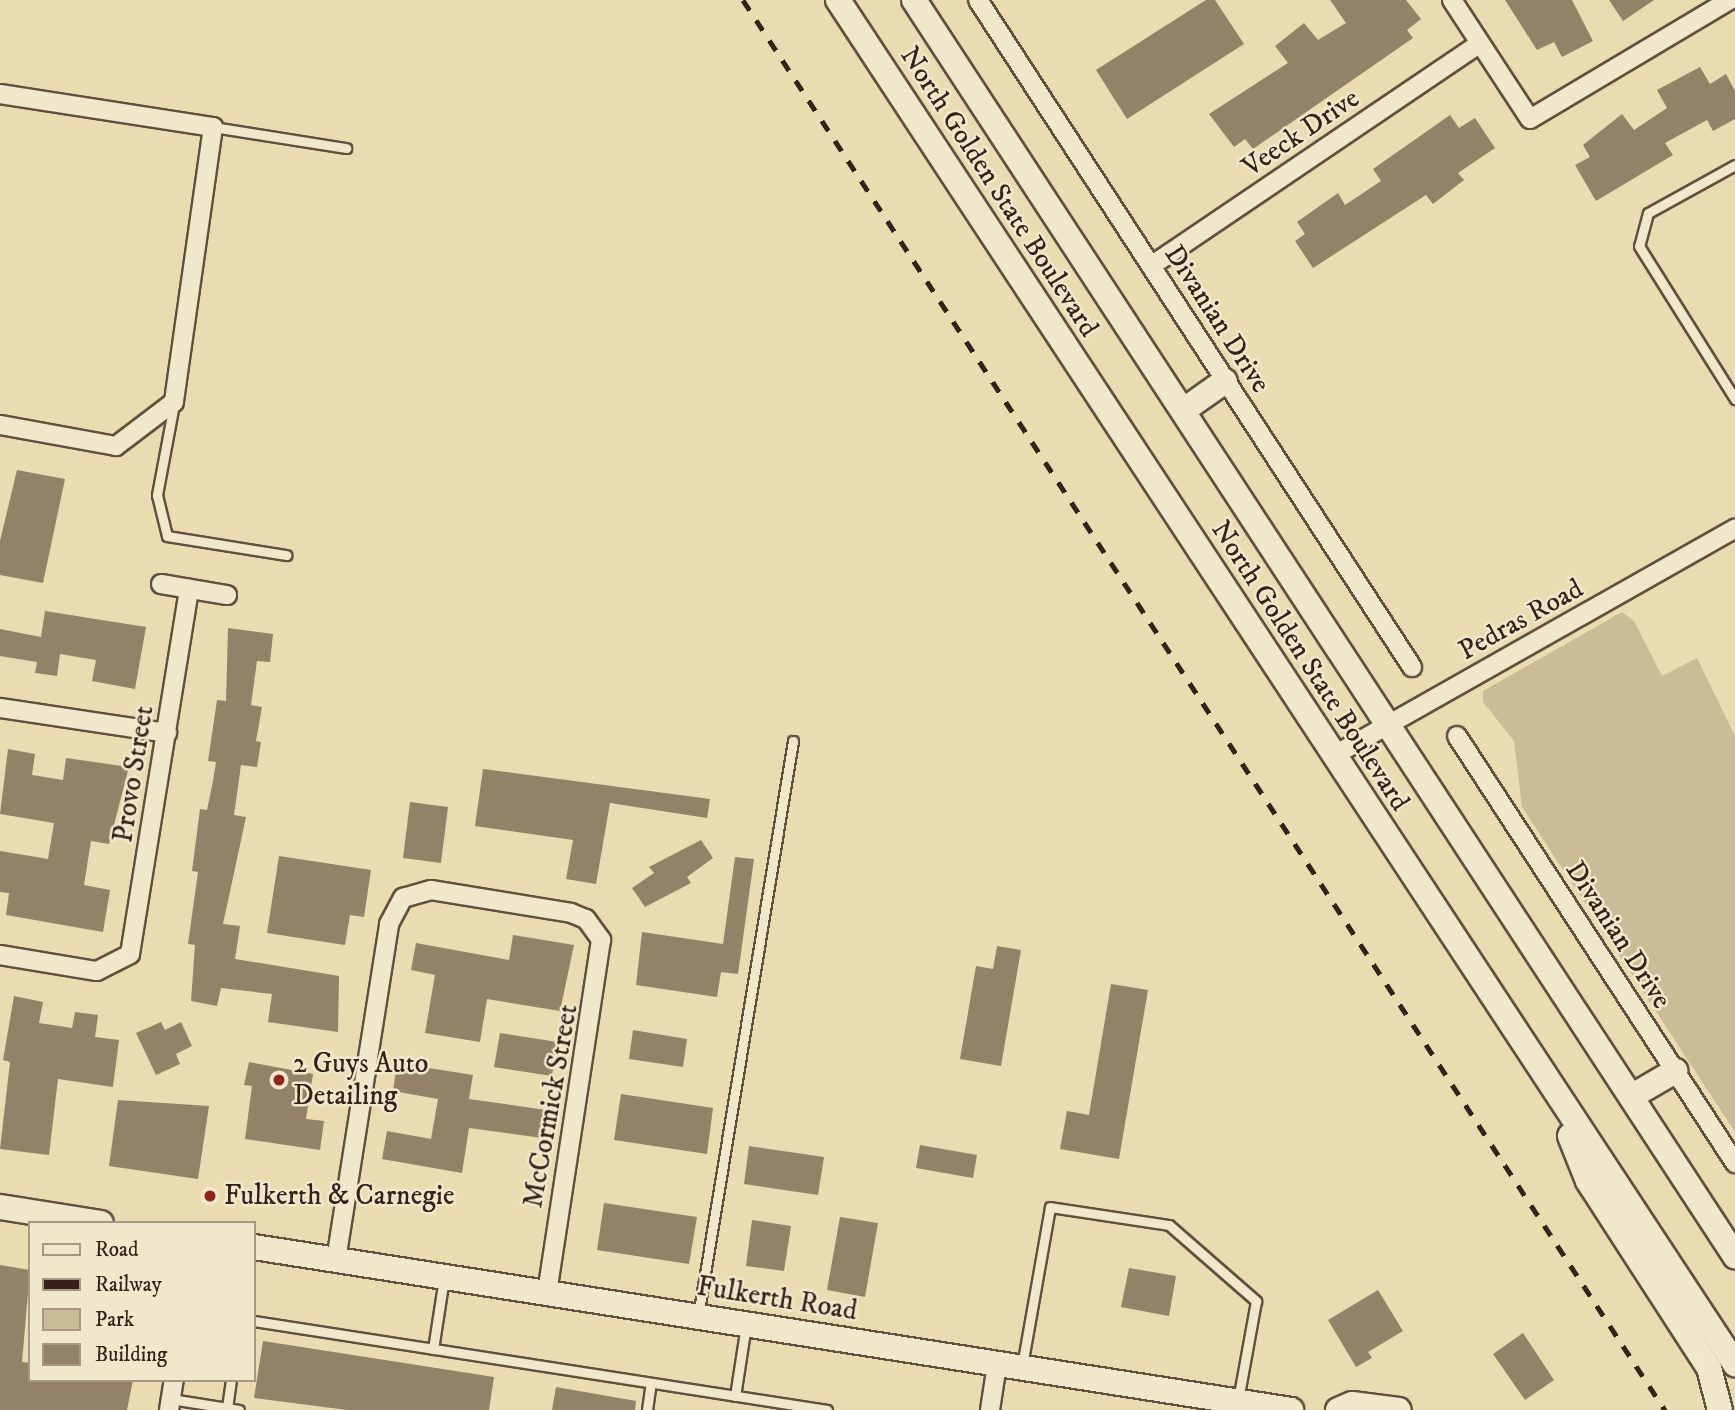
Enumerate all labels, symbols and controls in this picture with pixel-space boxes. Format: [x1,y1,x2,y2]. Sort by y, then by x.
street label: North Golden State Boulevard [893,41,1105,343]
street label: Veeck Drive [1236,82,1366,184]
street label: Divanian Drive [1157,239,1277,399]
street label: North Golden State Boulevard [1204,515,1416,817]
street label: Pedras Road [1453,572,1589,668]
street label: Provo Street [107,703,161,845]
street label: Divanian Drive [1558,855,1678,1015]
street label: McCormick Street [517,1002,585,1210]
place label: 2 Guys Auto Detailing [293,1047,428,1113]
marker: 2 Guys Auto Detailing [271,1072,287,1088]
place label: Fulkerth & Carnegie [224,1179,455,1213]
marker: Fulkerth & Carnegie [202,1188,218,1204]
legend [28,1221,256,1382]
text: Road [95,1237,139,1263]
street label: Fulkerth Road [695,1270,859,1328]
text: Railway [95,1272,162,1298]
text: Park [95,1307,134,1333]
text: Building [95,1342,167,1368]

